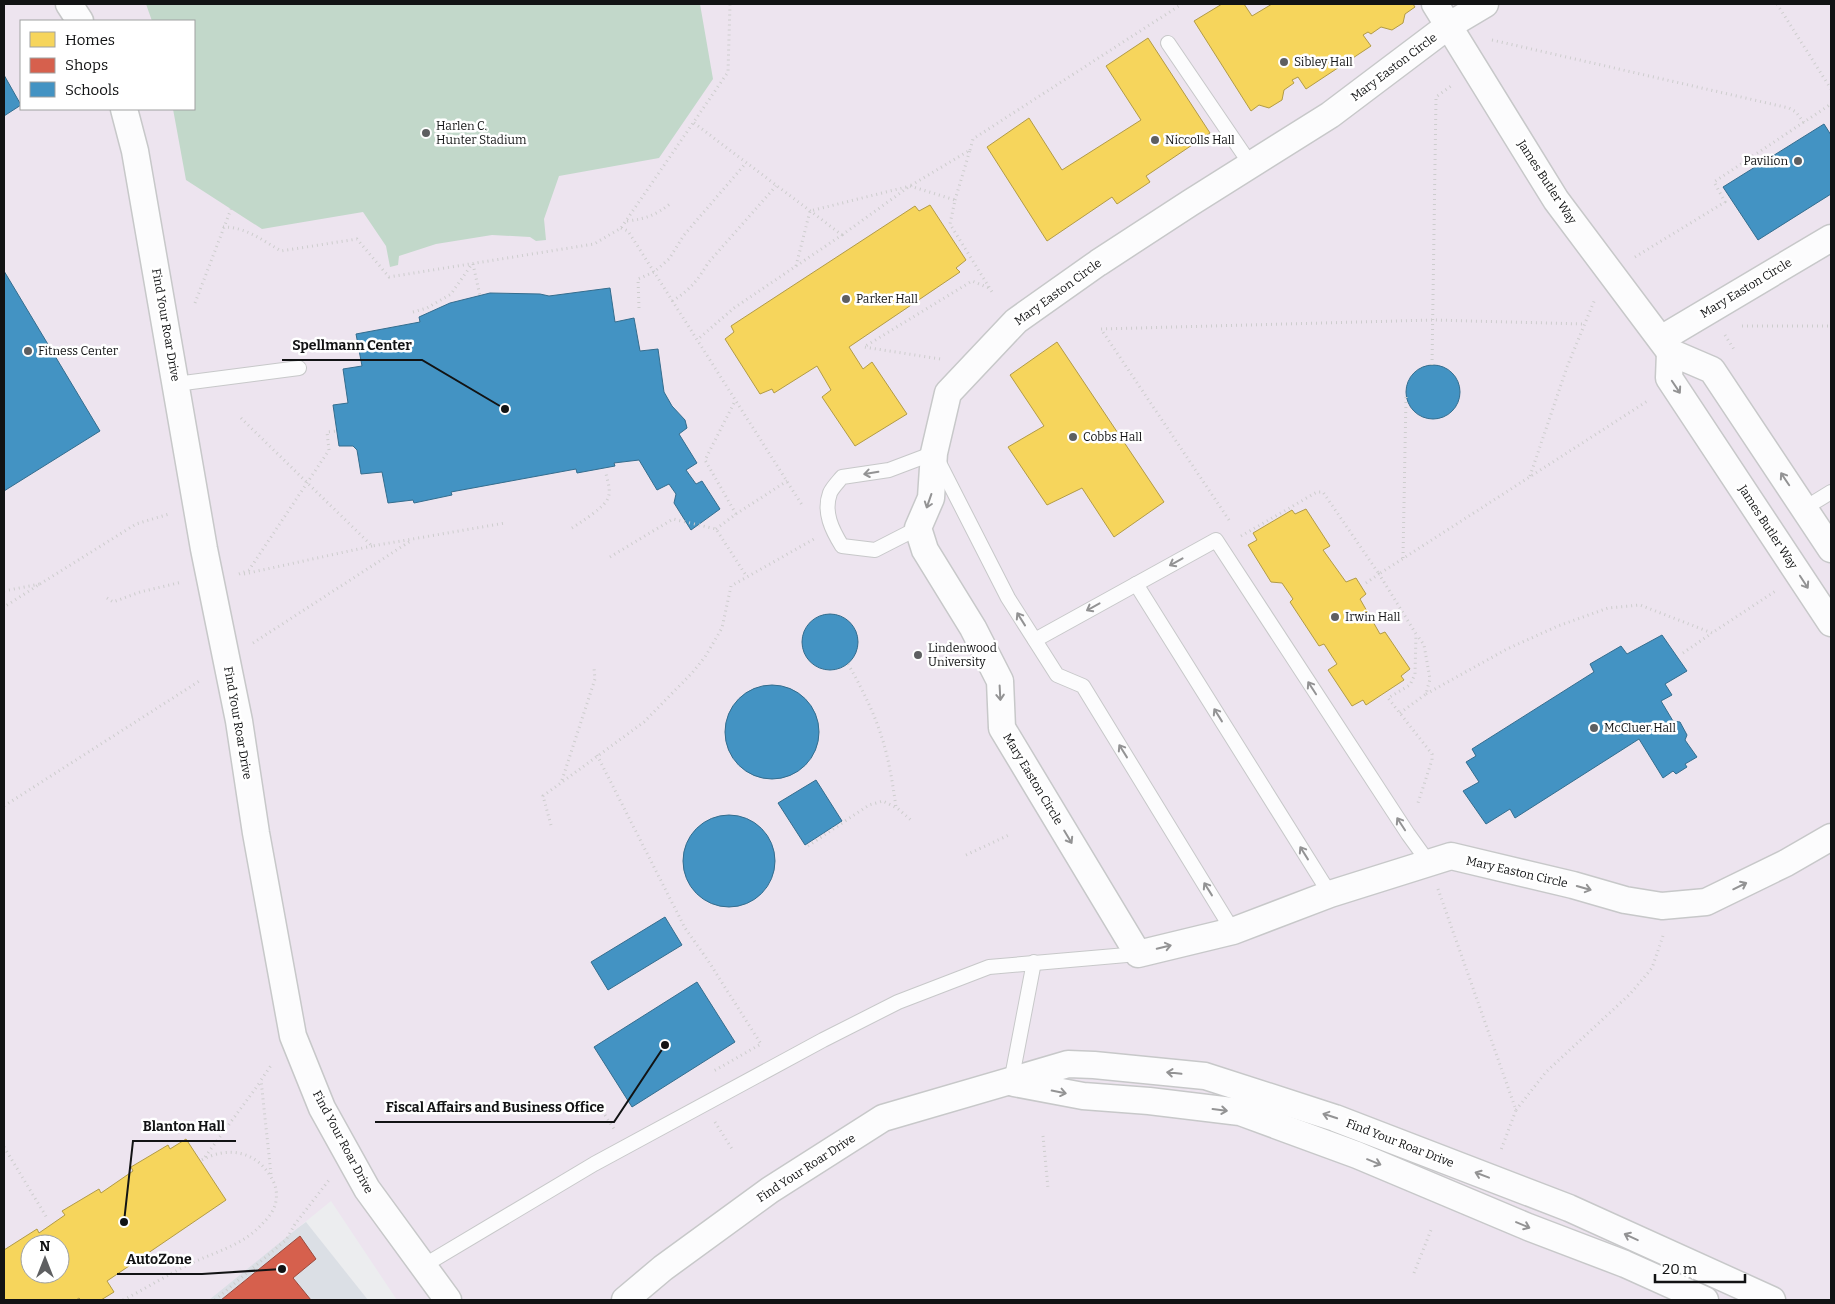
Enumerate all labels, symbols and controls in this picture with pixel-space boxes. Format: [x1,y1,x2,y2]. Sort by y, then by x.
legend [20,20,195,110]
street label: Mary Easton Circle [1348,30,1440,104]
text: Homes [65,31,115,49]
place label: Sibley Hall [1294,55,1353,69]
text: Shops [65,56,108,74]
marker: Sibley Hall [1278,56,1290,68]
text: Schools [65,81,119,99]
place label: Harlen C. Hunter Stadium [436,119,527,147]
marker: Harlen C. Hunter Stadium [420,127,432,139]
place label: Niccolls Hall [1165,133,1235,147]
marker: Niccolls Hall [1149,134,1161,146]
street label: James Butler Way [1514,137,1580,227]
place label: Pavilion [1744,154,1788,168]
marker: Pavilion [1792,155,1804,167]
street label: Mary Easton Circle [1698,255,1794,321]
street label: Mary Easton Circle [1012,256,1104,328]
street label: Find Your Roar Drive [149,267,183,383]
place label: Parker Hall [856,292,919,306]
marker: Parker Hall [840,293,852,305]
callout: Spellmann Center [282,331,422,360]
text: Spellmann Center [292,337,412,354]
place label: Fitness Center [38,344,119,358]
marker: Fitness Center [22,345,34,357]
one-way arrow [1671,380,1681,394]
place label: Cobbs Hall [1083,430,1143,444]
marker: Cobbs Hall [1067,431,1079,443]
one-way arrow [863,468,879,478]
one-way arrow [1780,472,1790,486]
street label: James Butler Way [1735,482,1801,572]
one-way arrow [923,493,933,509]
one-way arrow [1168,557,1183,567]
one-way arrow [1799,574,1809,588]
one-way arrow [1087,603,1101,613]
place label: Irwin Hall [1345,610,1401,624]
marker: Irwin Hall [1329,611,1341,623]
one-way arrow [1016,613,1026,627]
place label: Lindenwood University [928,641,997,669]
marker: Lindenwood University [912,649,924,661]
street label: Find Your Roar Drive [221,665,255,781]
one-way arrow [1307,681,1317,695]
one-way arrow [996,685,1005,701]
one-way arrow [1212,709,1222,723]
place label: McCluer Hall [1604,721,1677,735]
marker: McCluer Hall [1588,722,1600,734]
street label: Mary Easton Circle [1000,731,1066,827]
one-way arrow [1117,744,1127,758]
one-way arrow [1396,817,1406,831]
one-way arrow [1063,830,1073,844]
one-way arrow [1298,847,1308,861]
street label: Mary Easton Circle [1465,853,1569,891]
one-way arrow [1732,881,1747,890]
one-way arrow [1202,882,1213,896]
one-way arrow [1575,884,1591,894]
one-way arrow [1155,942,1171,951]
one-way arrow [1166,1068,1182,1078]
one-way arrow [1050,1087,1066,1097]
street label: Find Your Roar Drive [310,1088,376,1196]
callout: Fiscal Affairs and Business Office [375,1093,614,1122]
text: Fiscal Affairs and Business Office [386,1099,605,1116]
one-way arrow [1212,1105,1228,1115]
one-way arrow [1323,1111,1338,1120]
callout: Blanton Hall [133,1112,236,1141]
street label: Find Your Roar Drive [1344,1116,1456,1170]
text: Blanton Hall [143,1118,226,1135]
street label: Find Your Roar Drive [754,1131,858,1205]
one-way arrow [1365,1158,1381,1167]
one-way arrow [1474,1169,1489,1178]
one-way arrow [1516,1221,1531,1230]
one-way arrow [1624,1232,1639,1242]
north arrow [20,1234,70,1284]
text: N [40,1238,51,1255]
callout: AutoZone [117,1245,202,1274]
text: AutoZone [126,1251,192,1268]
scale bar [1655,1252,1745,1284]
text: 20 m [1662,1260,1698,1278]

